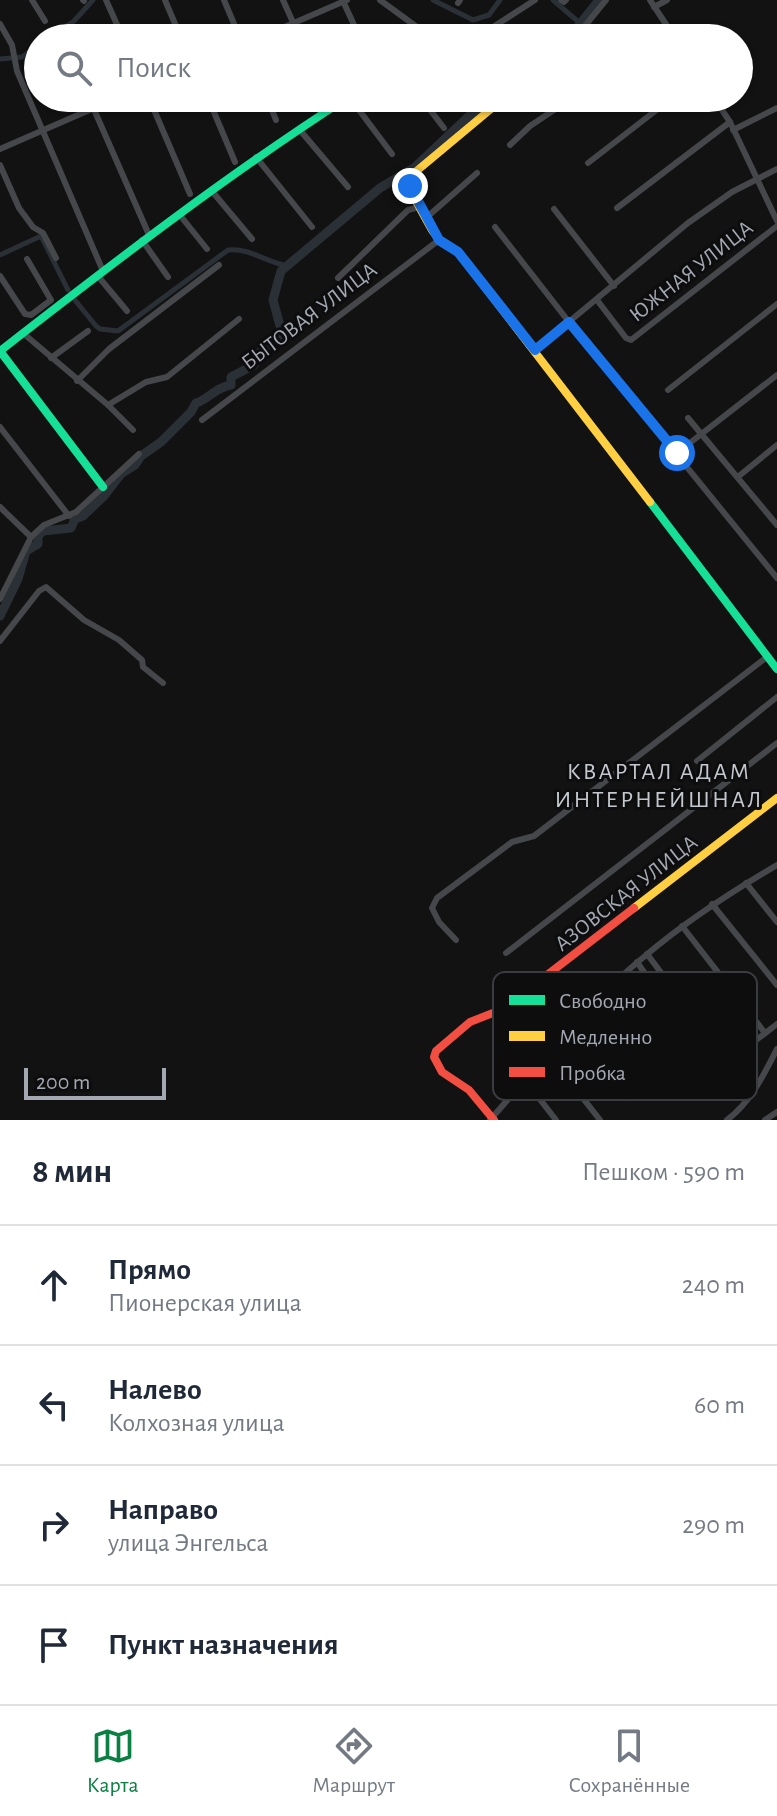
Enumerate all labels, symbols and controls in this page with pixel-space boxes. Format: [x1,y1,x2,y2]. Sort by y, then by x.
search box [24,24,753,112]
icon: search [52,46,96,90]
text: Поиск [116,53,191,83]
route end [392,168,428,204]
street label: ЮЖНАЯ УЛИЦА [625,216,757,326]
street label: БЫТОВАЯ УЛИЦА [237,258,381,374]
route start [659,435,695,471]
district label: КВАРТАЛ АДАМ ИНТЕРНЕЙШНАЛ [555,760,763,812]
street label: АЗОВСКАЯ УЛИЦА [551,831,701,955]
legend [493,972,757,1100]
text: Свободно [559,990,647,1012]
text: Медленно [559,1026,652,1048]
text: Пробка [559,1062,626,1084]
scale bar [24,1064,166,1100]
text: 200 m [36,1071,90,1093]
text: 8 мин [32,1155,112,1189]
text: Пешком · 590 m [582,1159,745,1185]
text: Прямо [108,1255,191,1285]
icon: ahead [32,1263,76,1307]
text: 240 m [682,1272,745,1298]
text: Пионерская улица [108,1290,302,1316]
text: Налево [108,1375,202,1405]
icon: left [32,1383,76,1427]
text: 60 m [694,1392,745,1418]
text: Колхозная улица [108,1410,285,1436]
text: Направо [108,1495,218,1525]
icon: right [32,1503,76,1547]
text: 290 m [682,1512,745,1538]
text: улица Энгельса [108,1530,268,1556]
icon: arrive [32,1623,76,1667]
text: Пункт назначения [108,1630,339,1660]
tab: Карта [87,1724,138,1798]
tab: Маршрут [312,1724,395,1798]
tab: Сохранённые [569,1724,690,1798]

